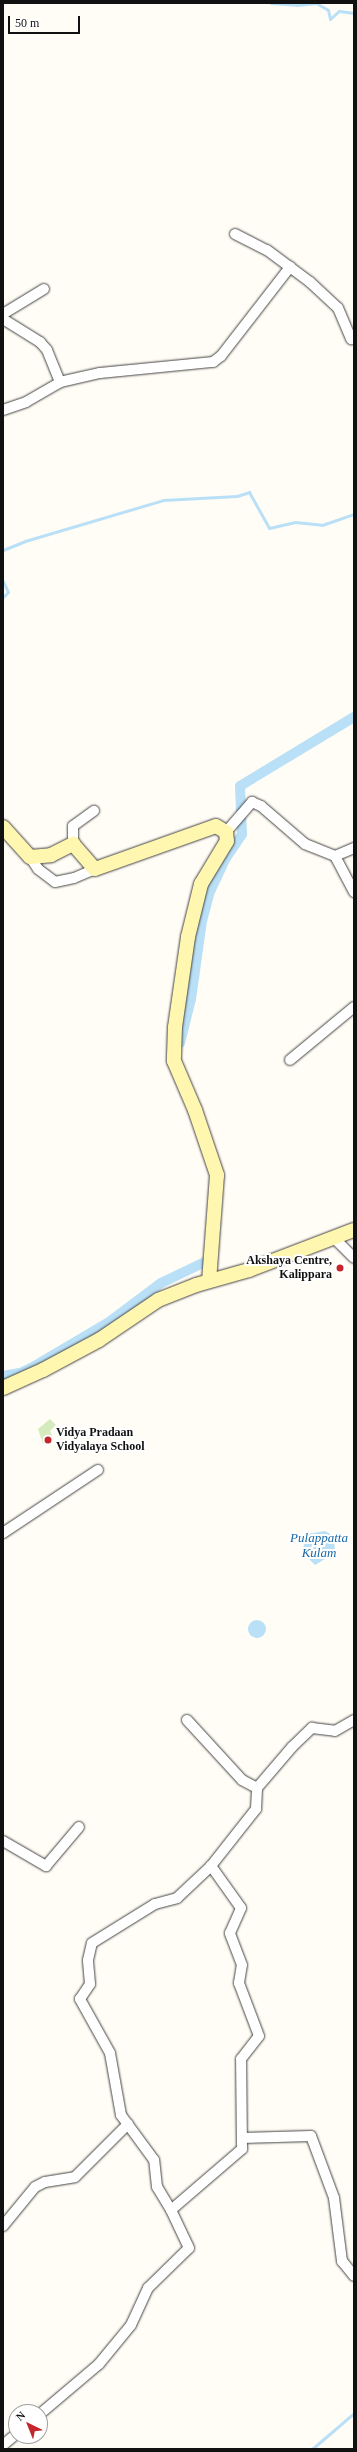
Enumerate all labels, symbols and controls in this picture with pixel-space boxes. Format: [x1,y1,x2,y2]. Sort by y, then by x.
scale bar [10,8,82,34]
text: 50 m [15,16,39,30]
place label: Akshaya Centre, Kalippara [246,1254,332,1282]
marker: Akshaya Centre, Kalippara [335,1263,345,1273]
place label: Vidya Pradaan Vidyalaya School [56,1426,145,1454]
marker: Vidya Pradaan Vidyalaya School [43,1435,53,1445]
water label: Pulappatta Kulam [290,1531,348,1562]
north arrow [8,2404,48,2444]
text: N [13,2409,27,2423]

